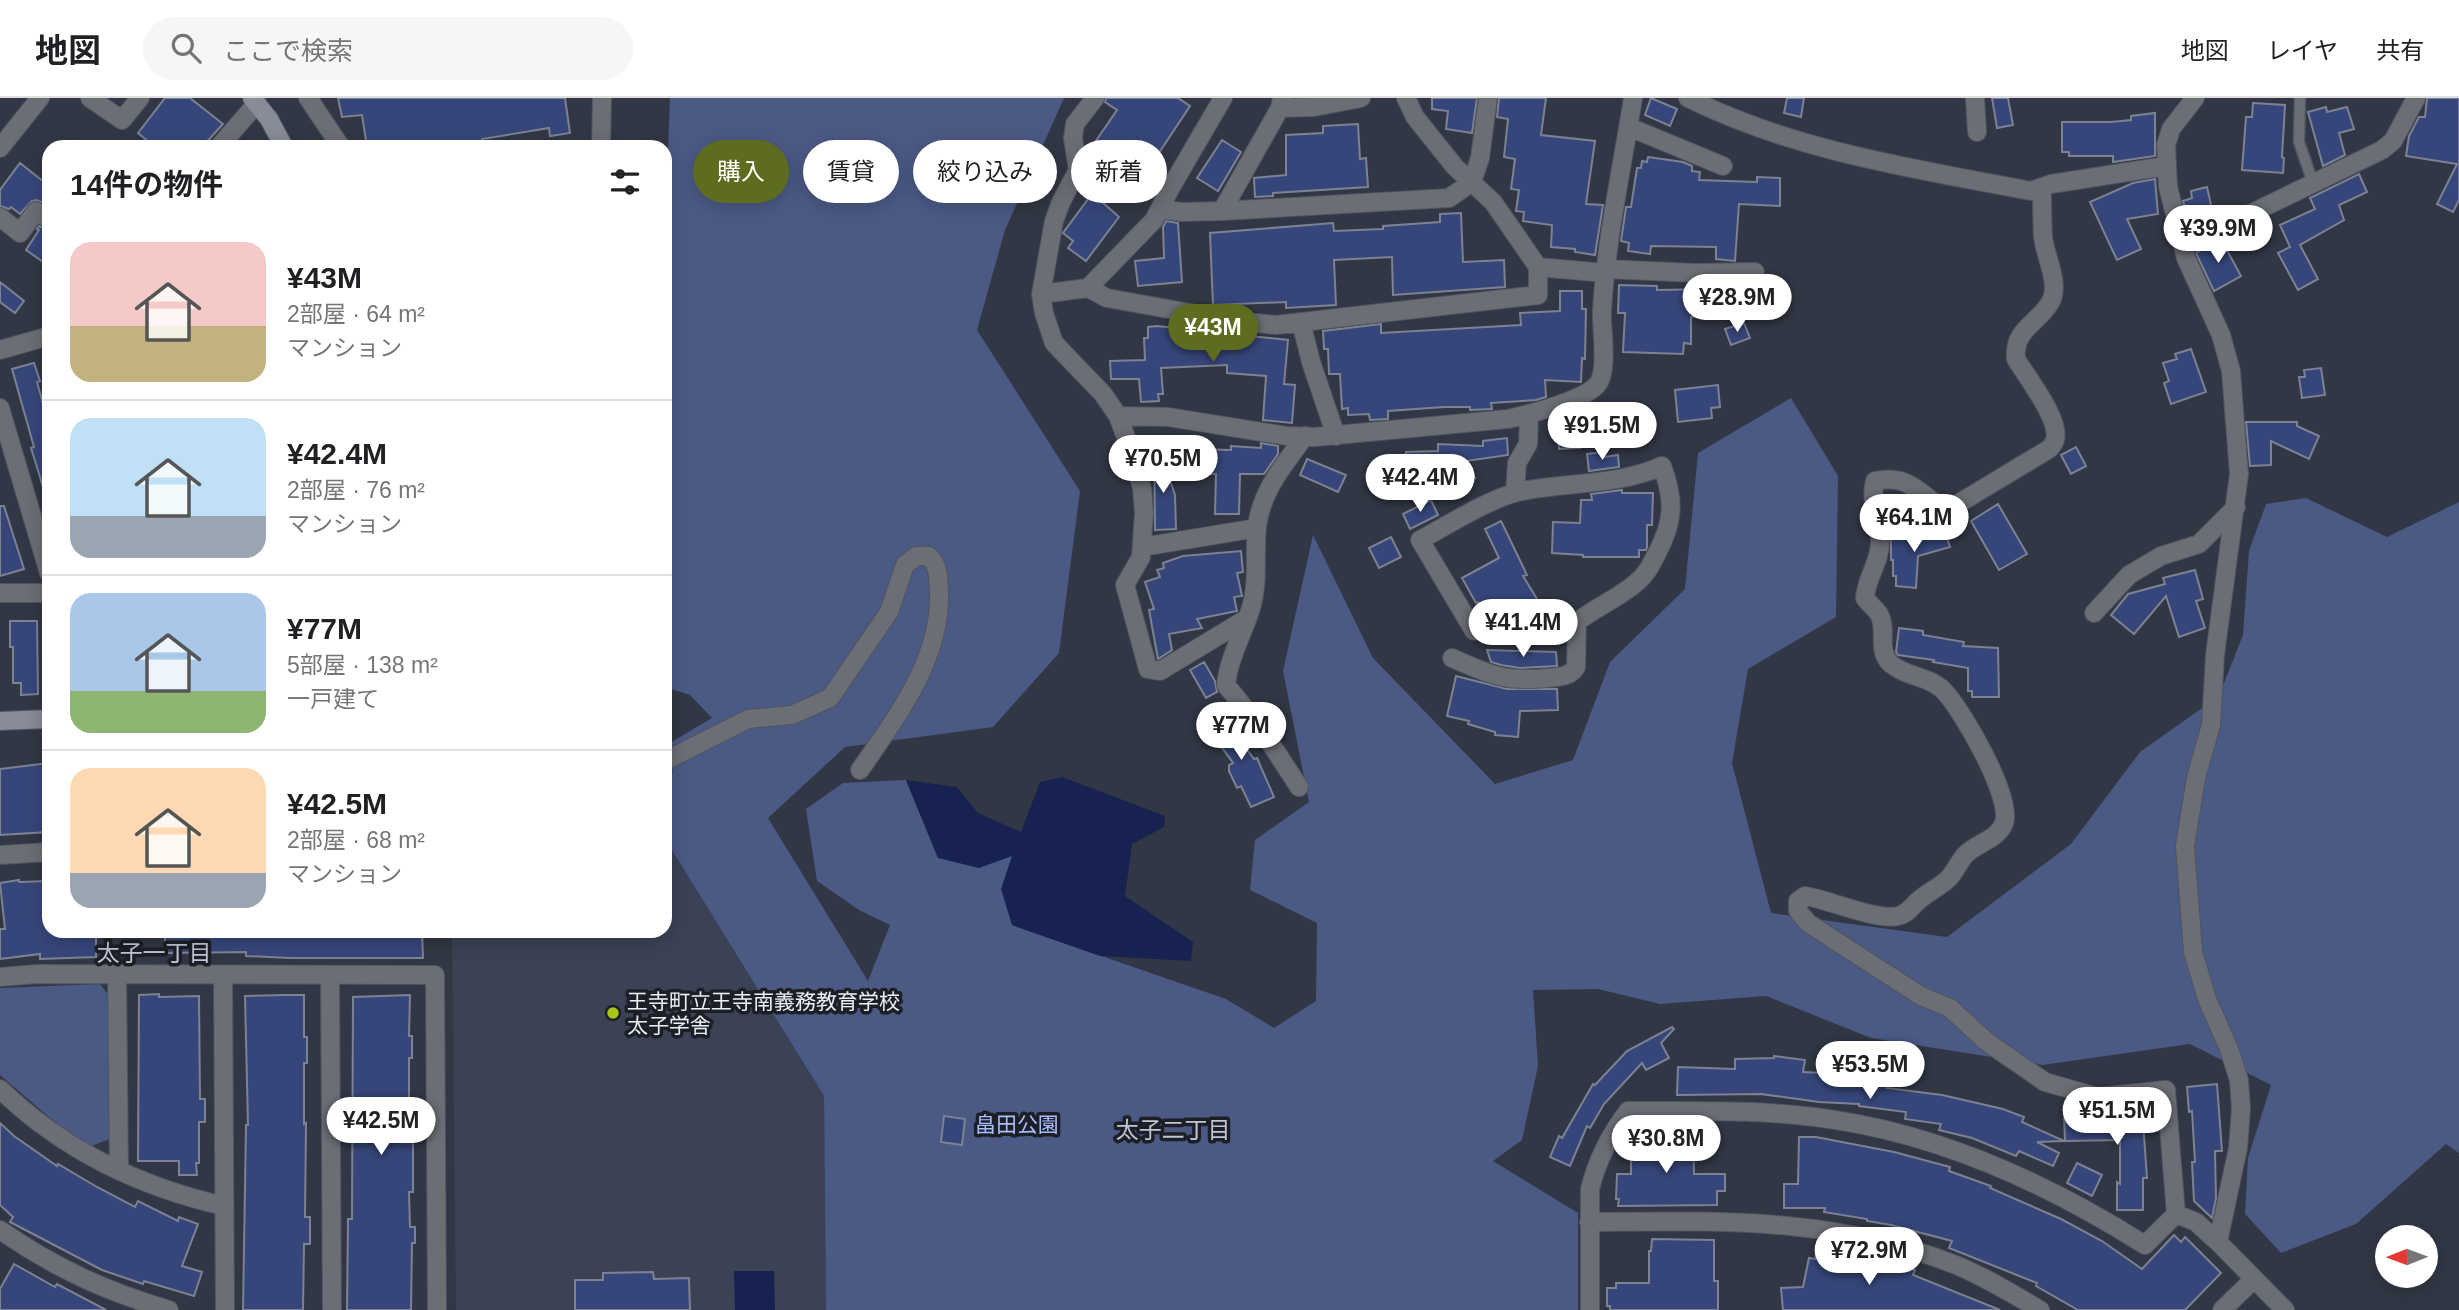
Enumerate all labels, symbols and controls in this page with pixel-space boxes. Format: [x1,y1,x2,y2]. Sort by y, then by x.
search box [143,17,633,80]
icon: search [167,29,205,67]
text: 地図 [35,32,101,69]
text: ここで検索 [223,36,353,66]
text: 地図 [2181,37,2229,64]
text: レイヤ [2267,37,2338,64]
text: 共有 [2376,37,2424,64]
chip: 購入 [693,140,789,203]
chip: 賃貸 [803,140,899,203]
chip: 絞り込み [913,140,1057,203]
chip: 新着 [1071,140,1167,203]
icon: filters [606,163,644,201]
text: 14件の物件 [70,168,223,201]
pin: ¥39.9M [2161,206,2275,265]
text: ¥39.9M [2180,215,2256,241]
text: ¥43M [287,261,362,294]
icon: home [126,270,210,354]
pin: ¥28.9M [1680,274,1794,334]
text: ¥28.9M [1699,284,1775,310]
text: 2部屋 · 64 m² [287,301,425,327]
pin: ¥43M [1172,304,1254,364]
text: ¥43M [1184,314,1242,340]
text: マンション [287,335,402,361]
pin: ¥91.5M [1545,402,1659,462]
text: ¥91.5M [1564,412,1640,438]
pin: ¥70.5M [1106,436,1220,495]
text: ¥42.4M [287,437,387,470]
text: ¥70.5M [1125,445,1201,471]
icon: home [126,446,210,530]
pin: ¥42.4M [1363,454,1477,514]
text: ¥42.4M [1382,464,1458,490]
text: 2部屋 · 76 m² [287,477,425,503]
pin: ¥64.1M [1857,494,1971,554]
text: ¥64.1M [1876,504,1952,530]
text: マンション [287,511,402,537]
pin: ¥41.4M [1466,600,1580,659]
text: ¥41.4M [1485,609,1561,635]
text: ¥77M [287,612,362,645]
icon: home [126,621,210,705]
text: 5部屋 · 138 m² [287,652,438,678]
text: 一戸建て [287,686,379,712]
pin: ¥77M [1200,702,1282,762]
text: ¥77M [1212,712,1270,738]
text: ¥42.5M [287,787,387,820]
icon: home [126,796,210,880]
text: 2部屋 · 68 m² [287,827,425,853]
text: マンション [287,861,402,887]
district label: 太子一丁目 [97,940,212,966]
place label: 王寺町立王寺南義務教育学校 太子学舎 [627,990,900,1037]
marker: 王寺町立王寺南義務教育学校 太子学舎 [605,1005,621,1021]
pin: ¥53.5M [1813,1042,1927,1101]
text: ¥53.5M [1832,1051,1908,1077]
pin: ¥51.5M [2060,1088,2174,1147]
text: ¥51.5M [2079,1097,2155,1123]
pin: ¥42.5M [324,1098,438,1157]
text: ¥42.5M [343,1107,419,1133]
park label: 畠田公園 [975,1113,1059,1136]
pin: ¥30.8M [1609,1116,1723,1175]
district label: 太子二丁目 [1116,1117,1231,1143]
text: ¥30.8M [1628,1125,1704,1151]
north arrow [2375,1225,2438,1288]
map controls [2375,1225,2438,1288]
pin: ¥72.9M [1812,1228,1926,1287]
text: ¥72.9M [1831,1237,1907,1263]

